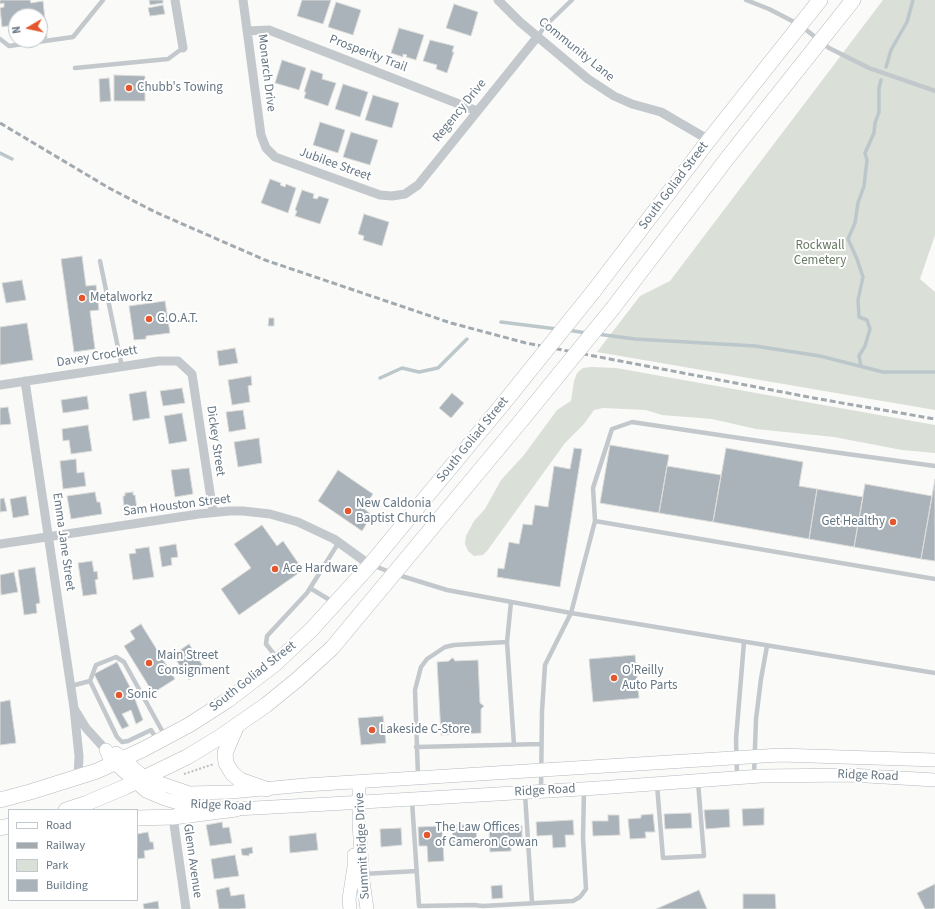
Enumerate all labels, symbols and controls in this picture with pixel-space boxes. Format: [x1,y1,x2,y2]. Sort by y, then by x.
north arrow [8,8,48,48]
street label: Community Lane [535,15,617,85]
text: N [9,25,25,35]
street label: Prosperity Trail [327,32,409,76]
street label: Monarch Drive [253,33,279,113]
street label: Regency Drive [430,76,490,146]
place label: Chubb's Towing [137,80,223,96]
marker: Chubb's Towing [124,83,134,93]
street label: South Goliad Street [636,139,712,233]
street label: Jubilee Street [297,145,373,185]
park label: Rockwall Cemetery [794,238,846,269]
place label: Metalworkz [90,290,152,306]
marker: Metalworkz [77,293,87,303]
place label: G.O.A.T. [157,311,198,327]
marker: G.O.A.T. [144,314,154,324]
street label: Davey Crockett [55,343,139,371]
street label: South Goliad Street [434,394,512,486]
street label: Dickey Street [202,405,228,477]
street label: Emma Jane Street [48,492,78,592]
street label: Sam Houston Street [122,492,232,520]
place label: New Caldonia Baptist Church [356,496,436,527]
marker: New Caldonia Baptist Church [343,506,353,516]
place label: Get Healthy [822,514,885,530]
marker: Get Healthy [888,517,898,527]
place label: Ace Hardware [283,561,358,577]
marker: Ace Hardware [270,564,280,574]
street label: South Goliad Street [207,638,299,716]
place label: Main Street Consignment [157,648,230,679]
marker: Main Street Consignment [144,658,154,668]
place label: O'Reilly Auto Parts [622,663,677,694]
marker: O'Reilly Auto Parts [609,673,619,683]
place label: Sonic [127,687,157,703]
marker: Sonic [114,690,124,700]
place label: Lakeside C-Store [380,722,470,738]
marker: Lakeside C-Store [367,725,377,735]
street label: Ridge Road [837,767,899,785]
street label: Ridge Road [514,782,576,800]
street label: Summit Ridge Drive [352,792,374,900]
street label: Ridge Road [190,797,252,815]
legend [8,809,138,901]
text: Road [46,817,72,834]
place label: The Law Offices of Cameron Cowan [435,820,538,851]
street label: Glenn Avenue [179,823,205,899]
marker: The Law Offices of Cameron Cowan [422,830,432,840]
text: Railway [46,837,85,854]
text: Park [46,857,68,874]
text: Building [46,877,88,894]

